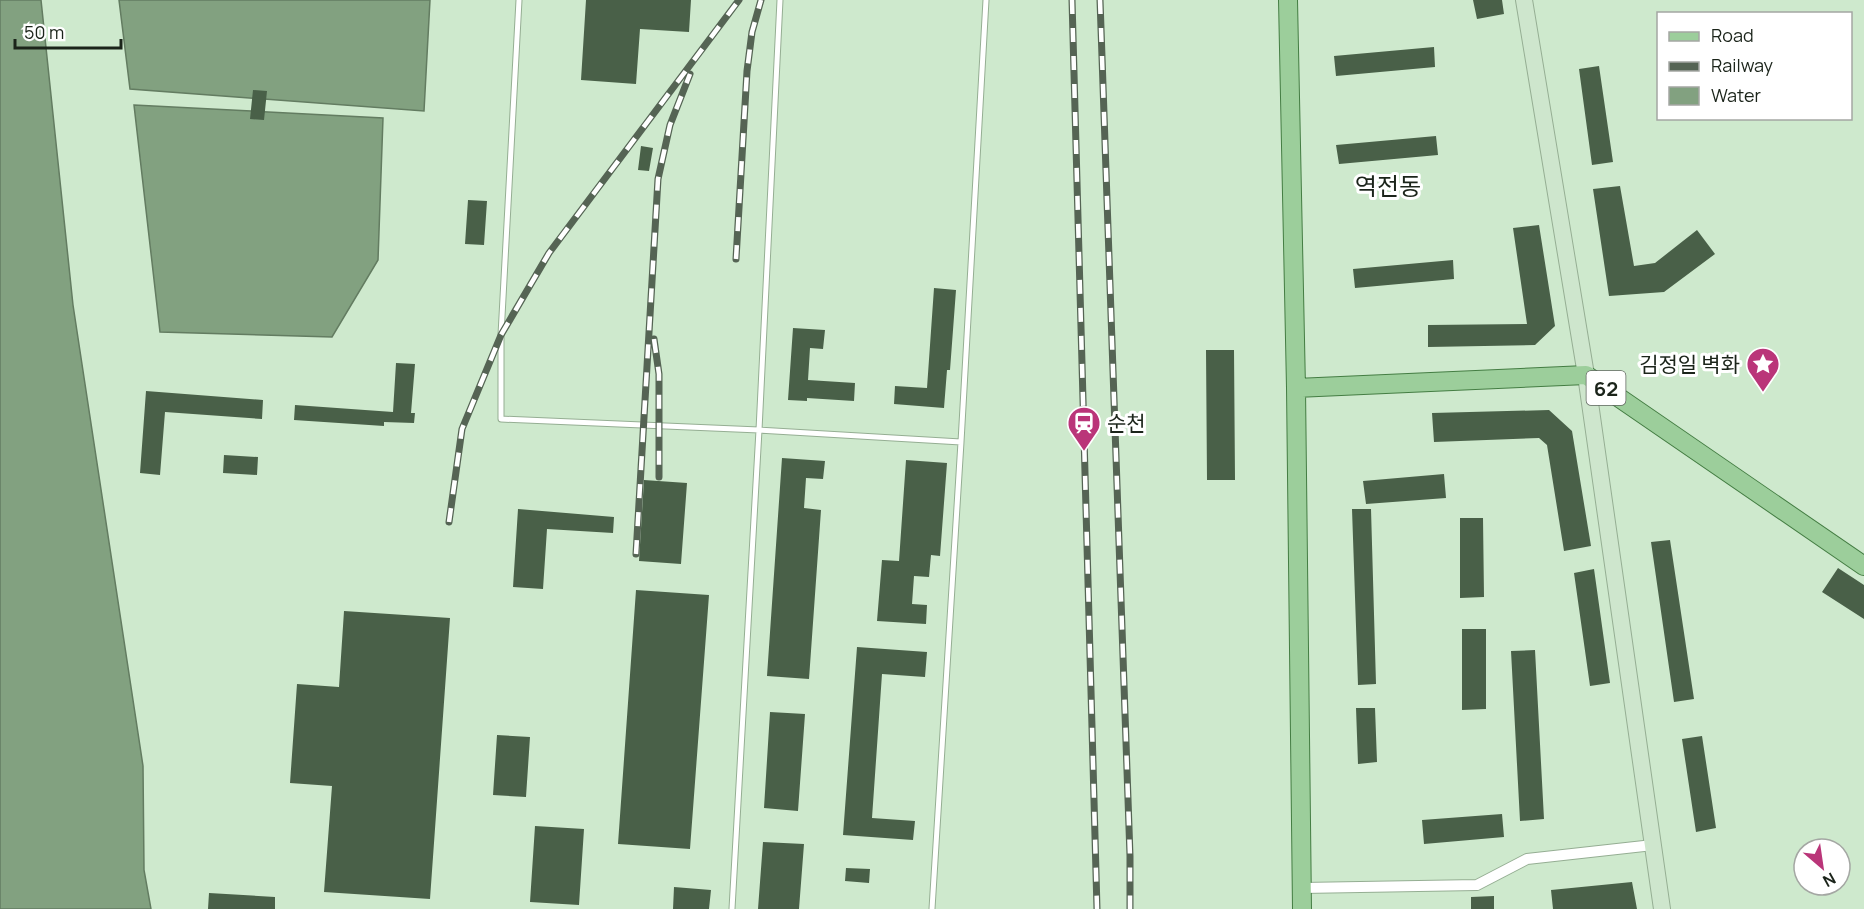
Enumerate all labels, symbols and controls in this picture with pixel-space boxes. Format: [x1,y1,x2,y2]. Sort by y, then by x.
scale bar [15,12,122,50]
legend [1657,12,1852,120]
text: 50 m [24,20,64,44]
text: Road [1711,23,1754,47]
text: Railway [1711,53,1773,77]
text: Water [1711,83,1761,107]
district label: 역전동 [1355,169,1421,202]
place icon: 김정일 벽화 [1745,346,1781,393]
place label: 김정일 벽화 [1639,350,1740,378]
road number: 62 [1586,371,1626,405]
station icon: 순천 [1066,405,1102,452]
place label: 순천 [1107,409,1146,437]
north arrow [1792,837,1852,897]
text: N [1819,868,1840,893]

